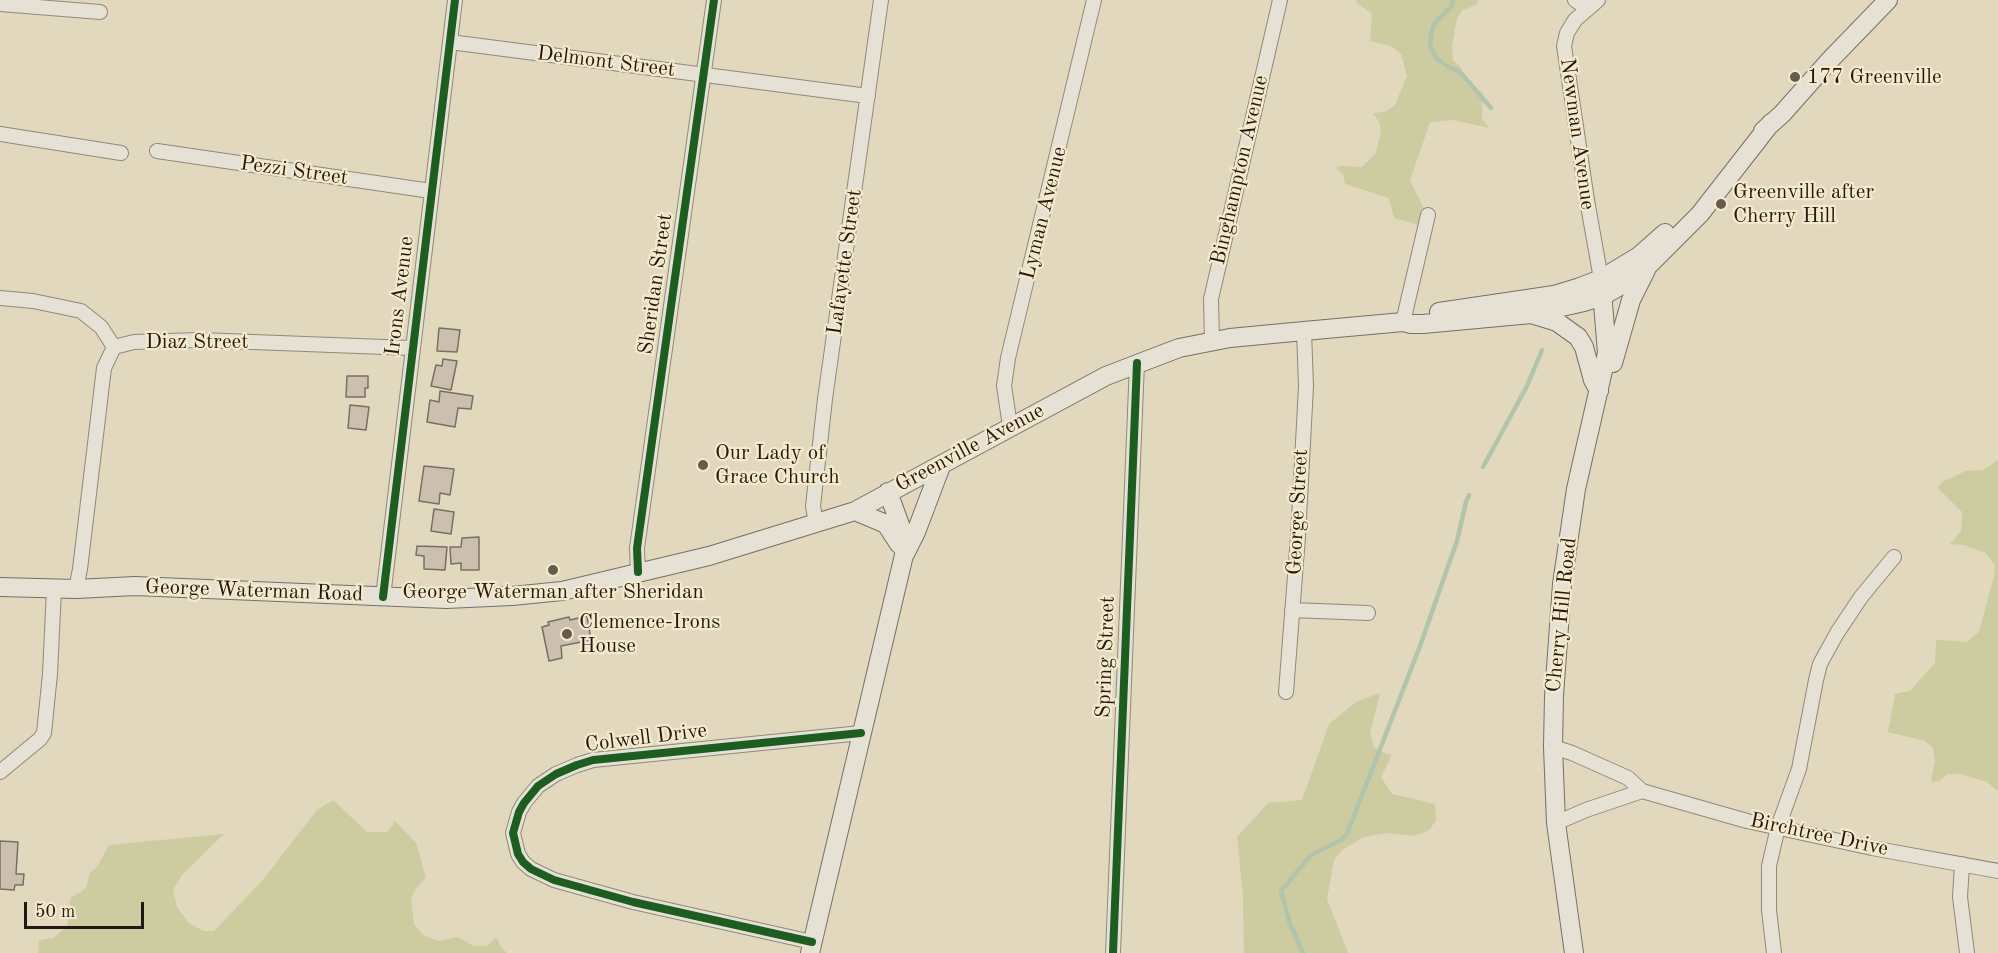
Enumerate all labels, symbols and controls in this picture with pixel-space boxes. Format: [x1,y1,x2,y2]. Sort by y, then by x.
street label: Delmont Street [535,41,677,83]
street label: Newman Avenue [1554,56,1600,212]
place label: 177 Greenville [1807,64,1942,90]
marker: 177 Greenville [1788,70,1802,84]
street label: Binghampton Avenue [1206,73,1274,267]
street label: Lyman Avenue [1015,144,1073,282]
street label: Pezzi Street [239,151,349,191]
place label: Greenville after Cherry Hill [1733,179,1874,229]
street label: Lafayette Street [822,187,868,337]
marker: Greenville after Cherry Hill [1714,197,1728,211]
street label: Sheridan Street [634,212,678,356]
street label: Irons Avenue [380,235,420,357]
street label: Diaz Street [145,329,249,355]
street label: Greenville Avenue [891,398,1049,498]
place label: Our Lady of Grace Church [715,440,840,490]
street label: George Street [1282,448,1314,576]
marker: Our Lady of Grace Church [696,458,710,472]
street label: Cherry Hill Road [1541,536,1583,694]
marker: George Waterman after Sheridan [546,563,560,577]
street label: George Waterman Road [144,575,364,607]
place label: George Waterman after Sheridan [402,579,704,605]
street label: Spring Street [1091,595,1121,719]
place label: Clemence-Irons House [579,609,720,659]
marker: Clemence-Irons House [560,627,574,641]
street label: Colwell Drive [584,718,708,758]
street label: Birchtree Drive [1747,808,1891,862]
scale bar [27,890,147,928]
text: 50 m [35,903,75,921]

